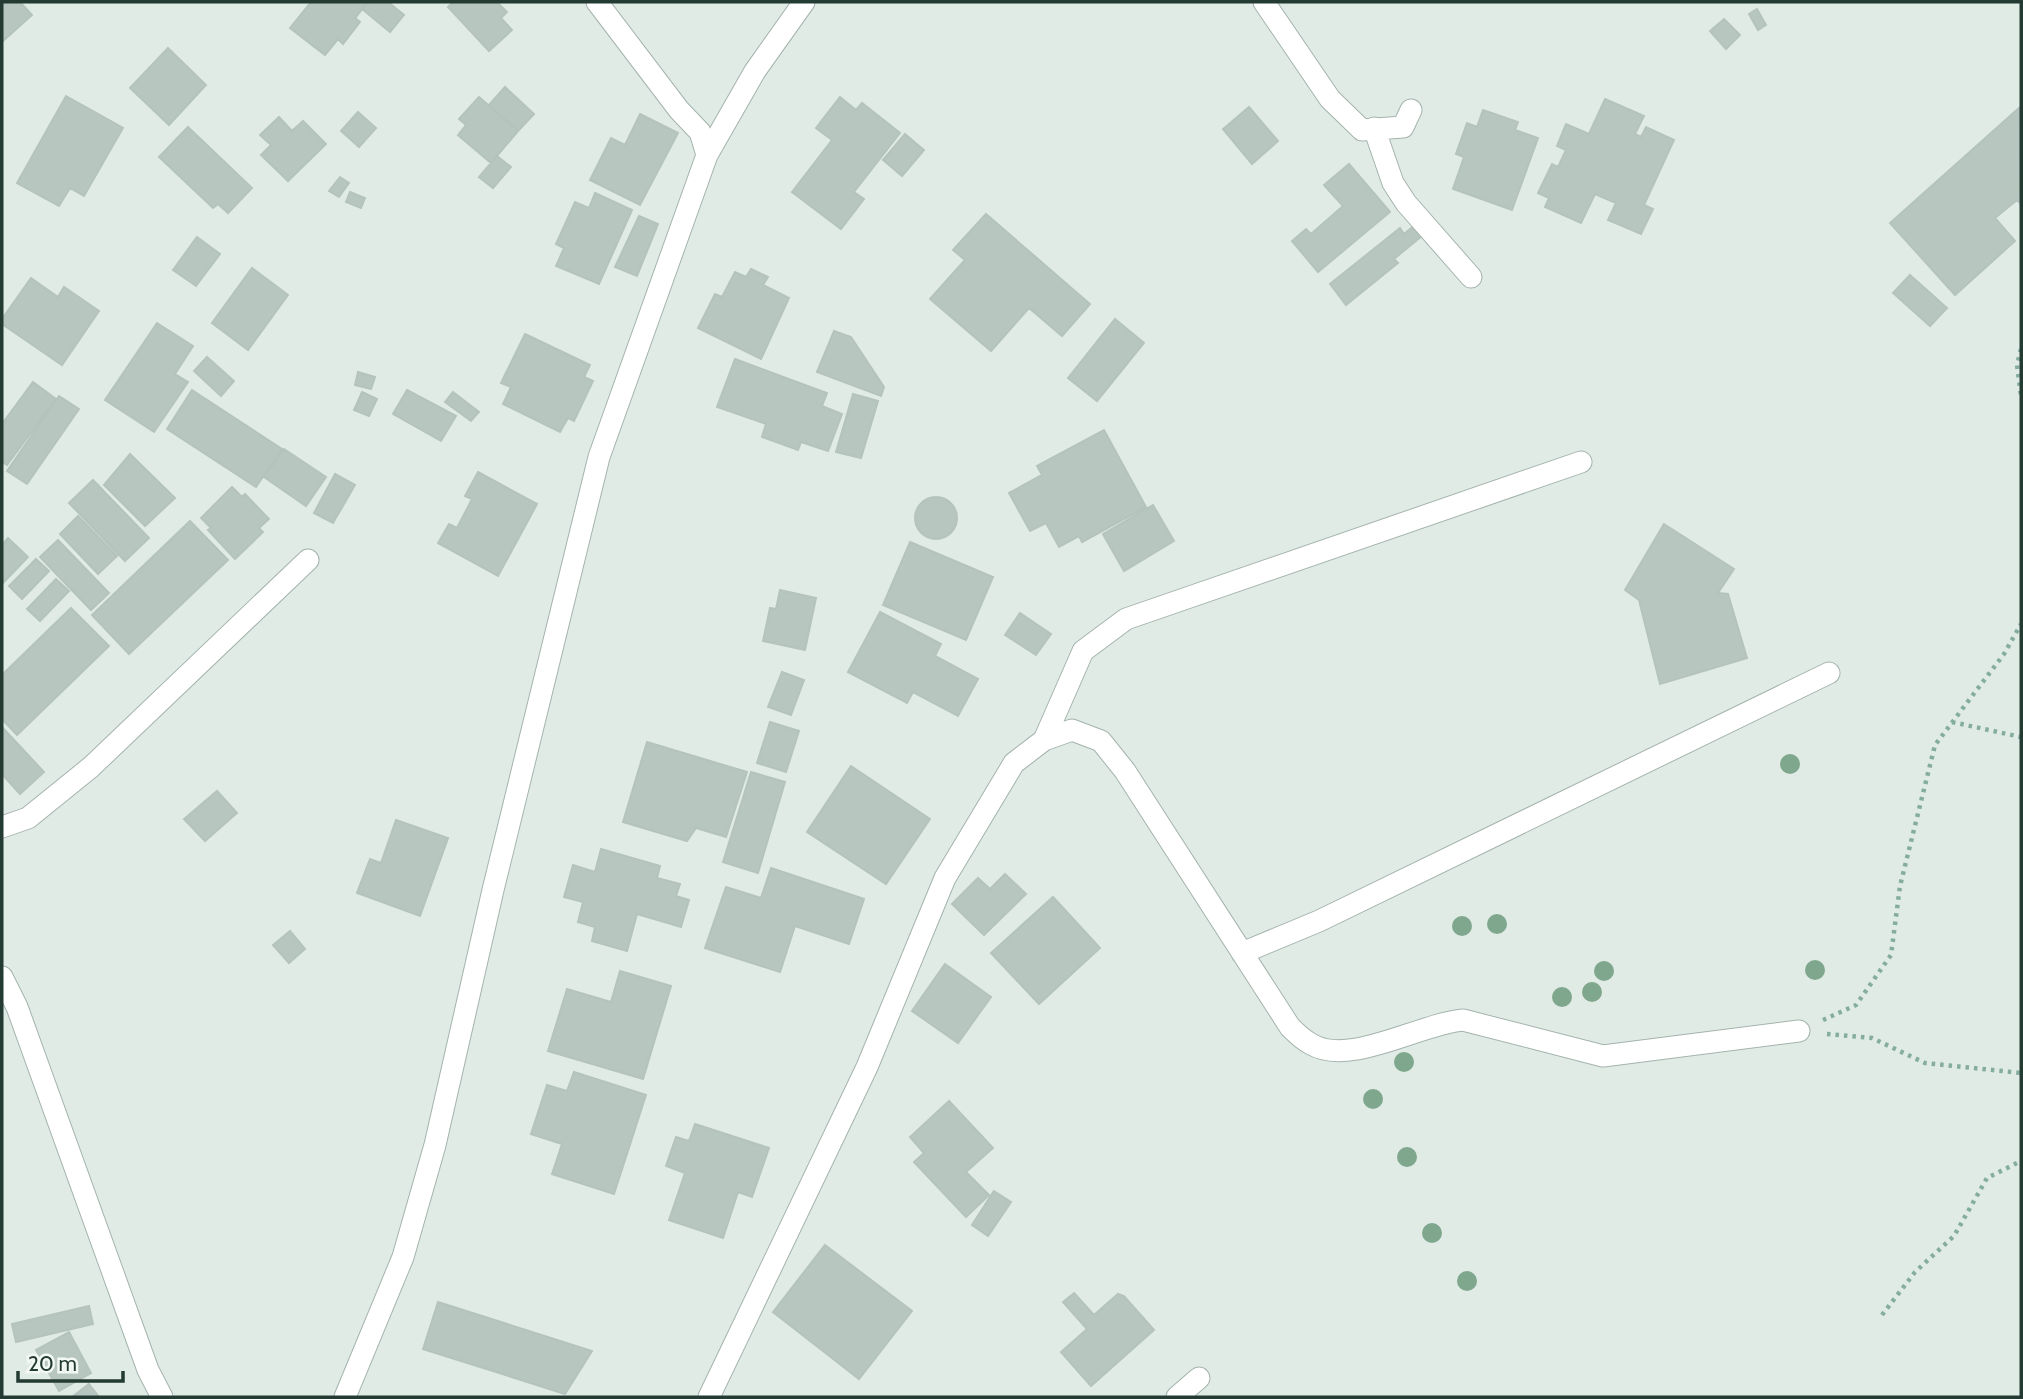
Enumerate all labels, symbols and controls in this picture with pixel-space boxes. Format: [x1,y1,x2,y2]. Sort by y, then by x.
scale bar [18,1340,122,1384]
text: 20 m [28,1351,77,1376]

